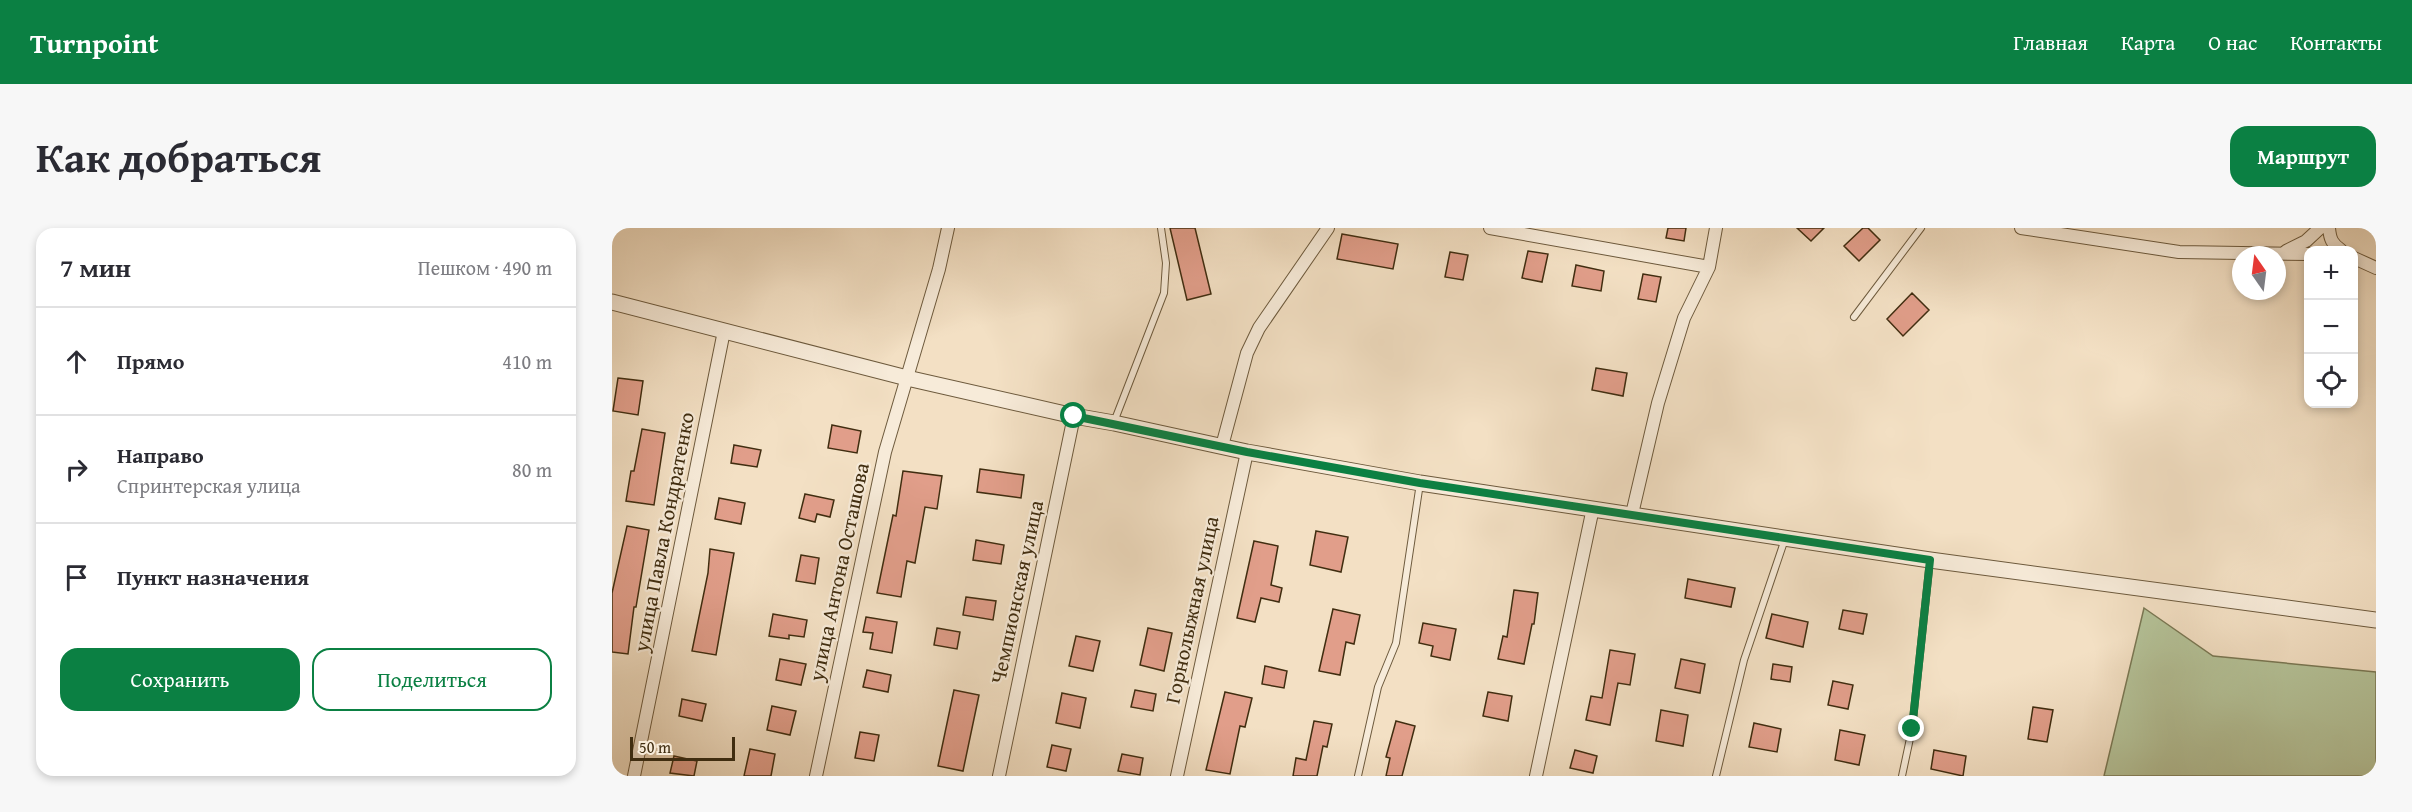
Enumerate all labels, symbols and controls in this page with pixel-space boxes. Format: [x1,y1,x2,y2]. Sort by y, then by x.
text: Turnpoint [30,22,159,63]
text: Главная [2013,27,2088,58]
text: Карта [2121,27,2175,58]
text: О нас [2208,27,2257,58]
text: Контакты [2290,27,2382,58]
text: Как добраться [36,126,321,187]
button: Маршрут [2230,126,2376,187]
north arrow [2232,246,2286,300]
map controls [2304,246,2358,408]
button: + [2304,246,2358,300]
text: 7 мин [60,248,131,287]
text: Пешком · 490 m [418,253,552,282]
button: − [2304,300,2358,354]
icon: ahead [60,345,93,378]
text: Прямо [117,345,184,377]
text: 410 m [502,347,552,376]
button: locate [2304,354,2358,408]
route start [1060,402,1086,428]
street label: улица Павла Кондратенко [625,409,702,655]
text: Направо [117,439,204,471]
icon: right [60,453,93,486]
text: 80 m [512,455,552,484]
street label: улица Антона Осташова [800,460,877,685]
text: Спринтерская улица [117,471,301,500]
street label: Чемпионская улица [982,497,1051,687]
street label: Горнолыжная улица [1157,513,1227,706]
icon: arrive [60,561,93,594]
text: Пункт назначения [117,561,309,593]
button: Сохранить [60,648,300,711]
button: Поделиться [312,648,552,711]
route end [1898,715,1924,741]
scale bar [630,734,735,762]
text: 50 m [639,735,671,759]

